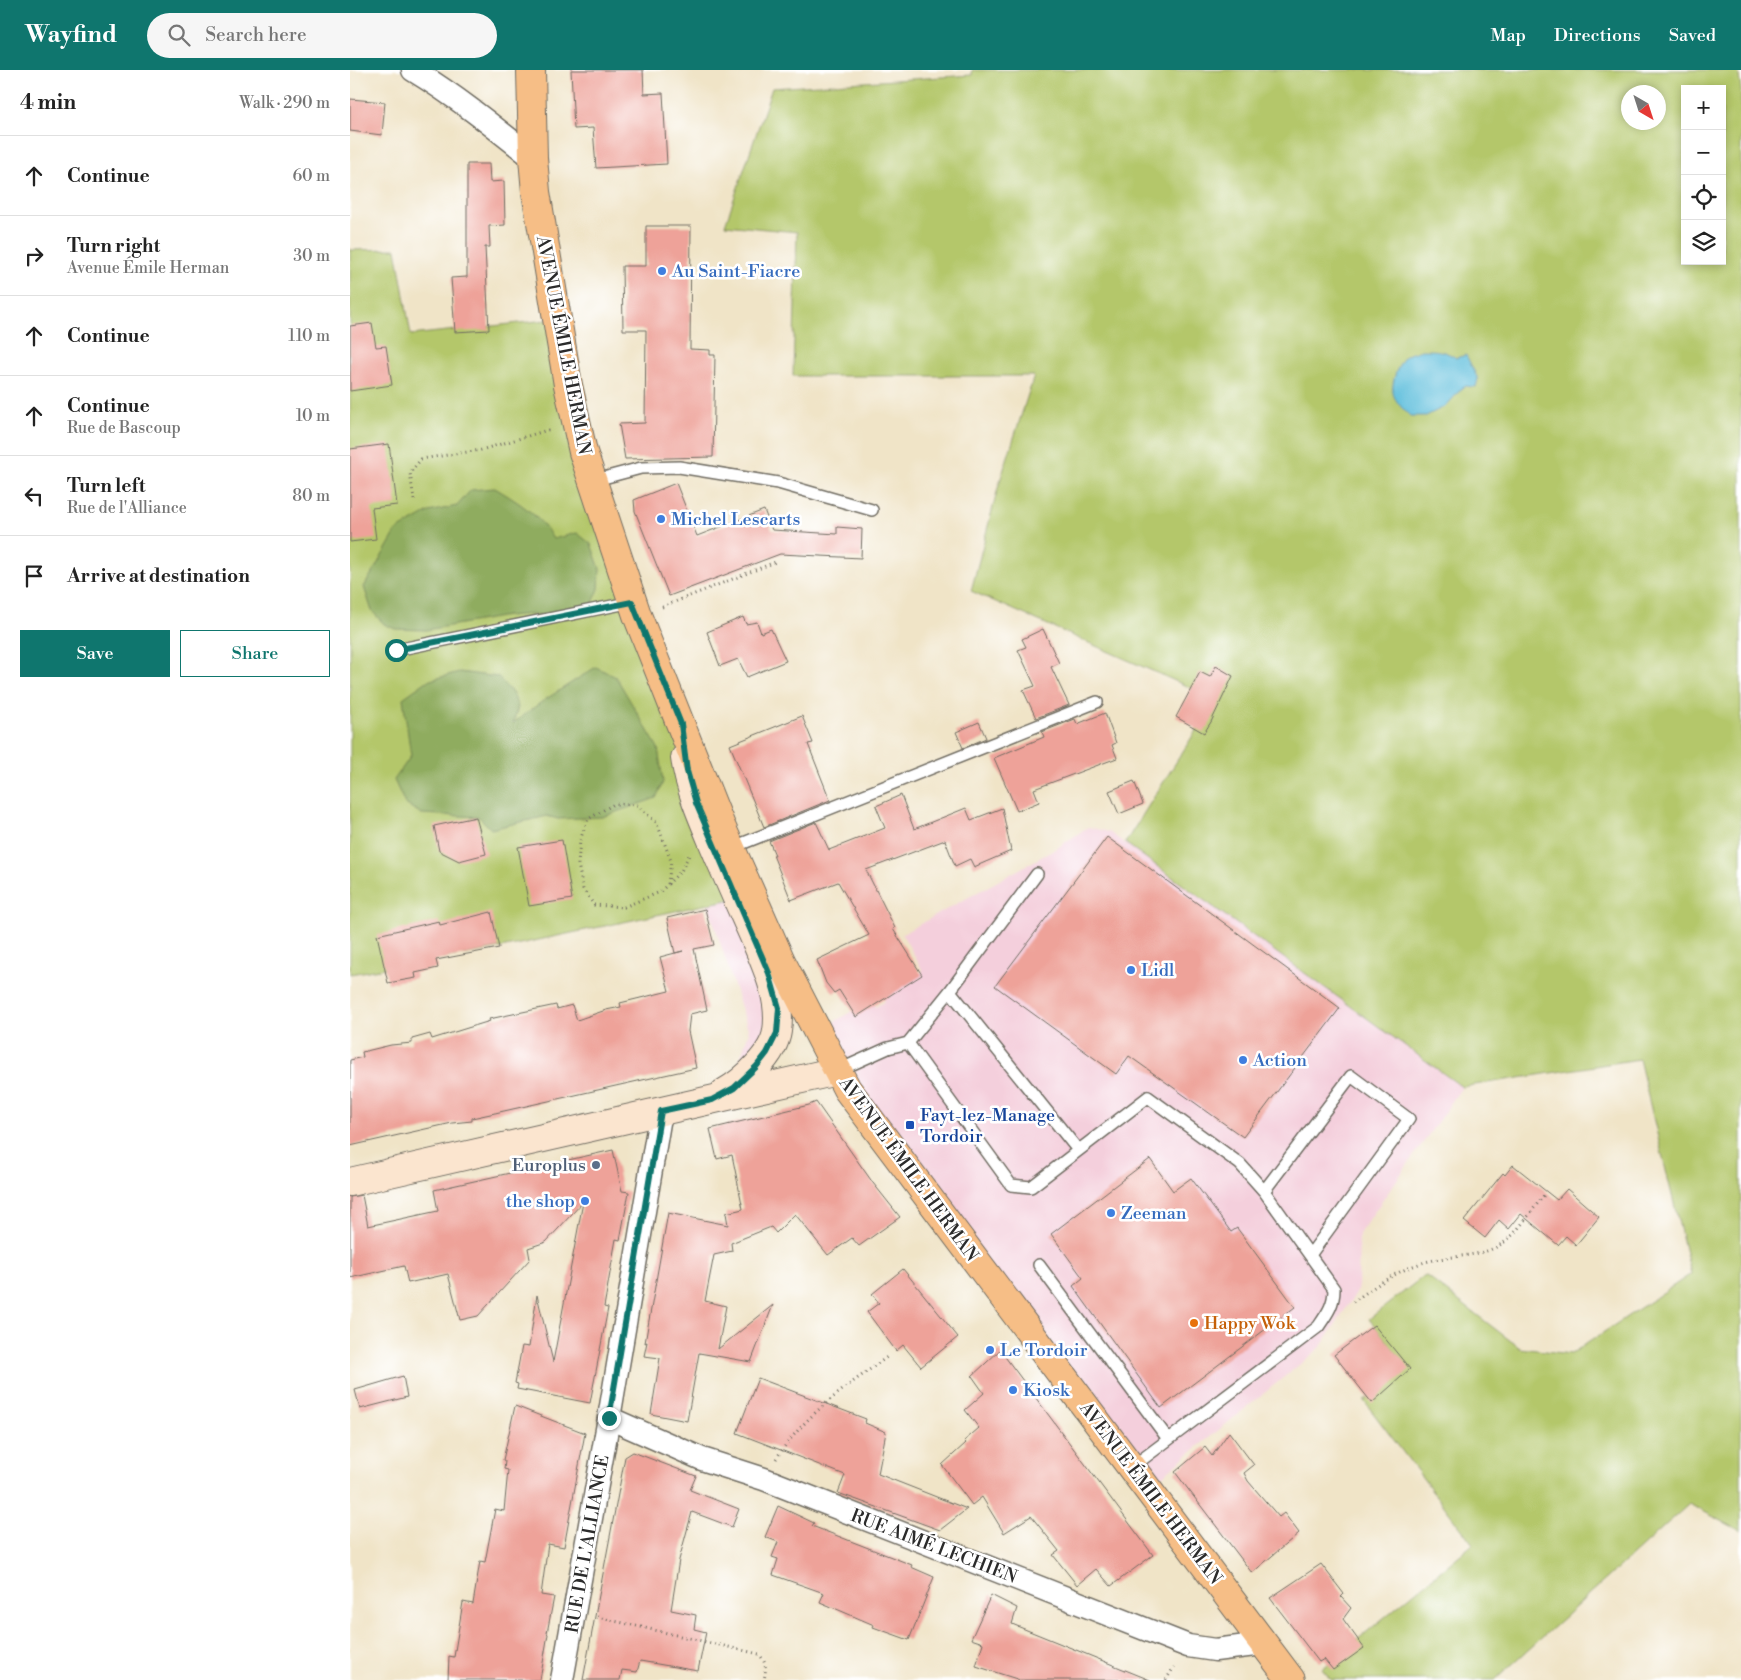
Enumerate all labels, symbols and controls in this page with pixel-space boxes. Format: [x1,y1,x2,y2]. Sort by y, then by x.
search box [147,13,497,58]
text: Wayfind [25,20,117,50]
icon: search [165,21,193,49]
text: Search here [205,23,307,47]
text: Map [1490,24,1526,47]
text: Directions [1554,24,1641,47]
text: Saved [1669,24,1716,47]
north arrow [1621,85,1666,130]
map controls [1681,85,1726,265]
button: + [1681,85,1726,130]
text: 4 min [20,90,76,116]
text: Walk · 290 m [239,93,330,113]
button: − [1681,130,1726,175]
icon: ahead [20,162,48,190]
text: Continue [67,164,150,188]
text: 60 m [292,166,330,186]
button: locate [1681,175,1726,220]
button: layers [1681,220,1726,265]
street label: AVENUE ÉMILE HERMAN [531,233,596,457]
text: Turn right [67,234,160,258]
icon: right [20,242,48,270]
text: 30 m [293,246,330,266]
text: Avenue Émile Herman [67,258,229,278]
place label: Au Saint-Fiacre [671,260,800,283]
marker: Au Saint-Fiacre [656,265,668,277]
icon: ahead [20,322,48,350]
text: Continue [67,324,150,348]
text: 110 m [288,326,330,346]
text: Continue [67,394,150,418]
icon: ahead [20,402,48,430]
text: 10 m [296,406,330,426]
text: Rue de Bascoup [67,418,181,438]
text: Turn left [67,474,146,498]
icon: left [20,482,48,510]
text: 80 m [292,486,330,506]
text: Rue de l'Alliance [67,498,187,518]
place label: Michel Lescarts [671,508,800,531]
marker: Michel Lescarts [655,513,667,525]
icon: arrive [20,562,48,590]
text: Arrive at destination [67,564,250,588]
button: Save [20,630,170,677]
button: Share [180,630,330,677]
route start [385,639,408,662]
place label: Lidl [1141,959,1175,982]
marker: Lidl [1125,964,1137,976]
place label: Action [1252,1049,1307,1072]
marker: Action [1237,1054,1249,1066]
street label: AVENUE ÉMILE HERMAN [833,1072,984,1267]
place label: Fayt-lez-Manage Tordoir [920,1104,1055,1148]
marker: Fayt-lez-Manage Tordoir [904,1119,916,1131]
place label: Europlus [512,1154,586,1177]
marker: Europlus [590,1159,602,1171]
place label: the shop [506,1190,575,1213]
marker: the shop [579,1195,591,1207]
place label: Zeeman [1121,1202,1187,1225]
marker: Zeeman [1105,1207,1117,1219]
place label: Happy Wok [1204,1312,1297,1335]
marker: Happy Wok [1188,1317,1200,1329]
place label: Le Tordoir [1000,1339,1088,1362]
marker: Le Tordoir [984,1344,996,1356]
place label: Kiosk [1023,1379,1071,1402]
marker: Kiosk [1007,1384,1019,1396]
street label: AVENUE ÉMILE HERMAN [1074,1397,1227,1590]
route end [598,1407,621,1430]
street label: RUE DE L'ALLIANCE [560,1453,615,1635]
street label: RUE AIMÉ LECHIEN [847,1504,1021,1589]

